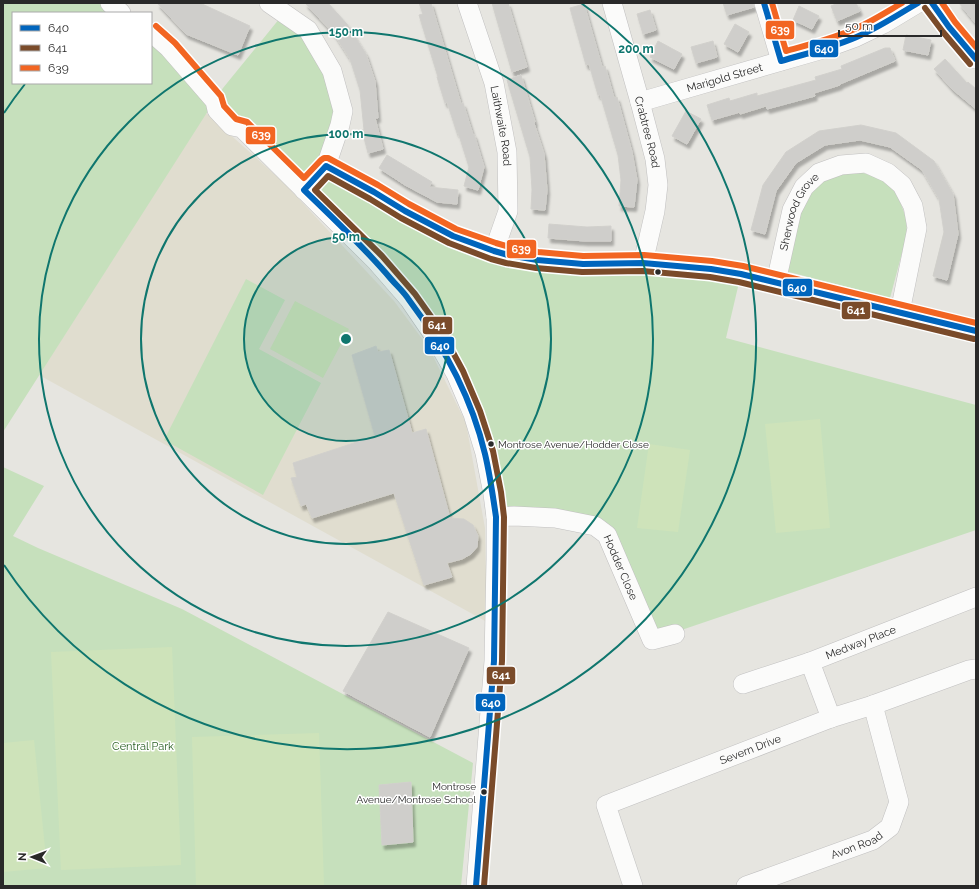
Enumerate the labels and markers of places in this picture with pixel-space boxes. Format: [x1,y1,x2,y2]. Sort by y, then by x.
unlabelled marker [653,267,663,277]
centre of rings [339,332,353,346]
marker: Montrose Avenue/Hodder Close [486,439,496,449]
place label: Montrose Avenue/Hodder Close [498,439,649,450]
place label: Montrose Avenue/Montrose School [357,781,476,805]
marker: Montrose Avenue/Montrose School [479,787,489,797]

